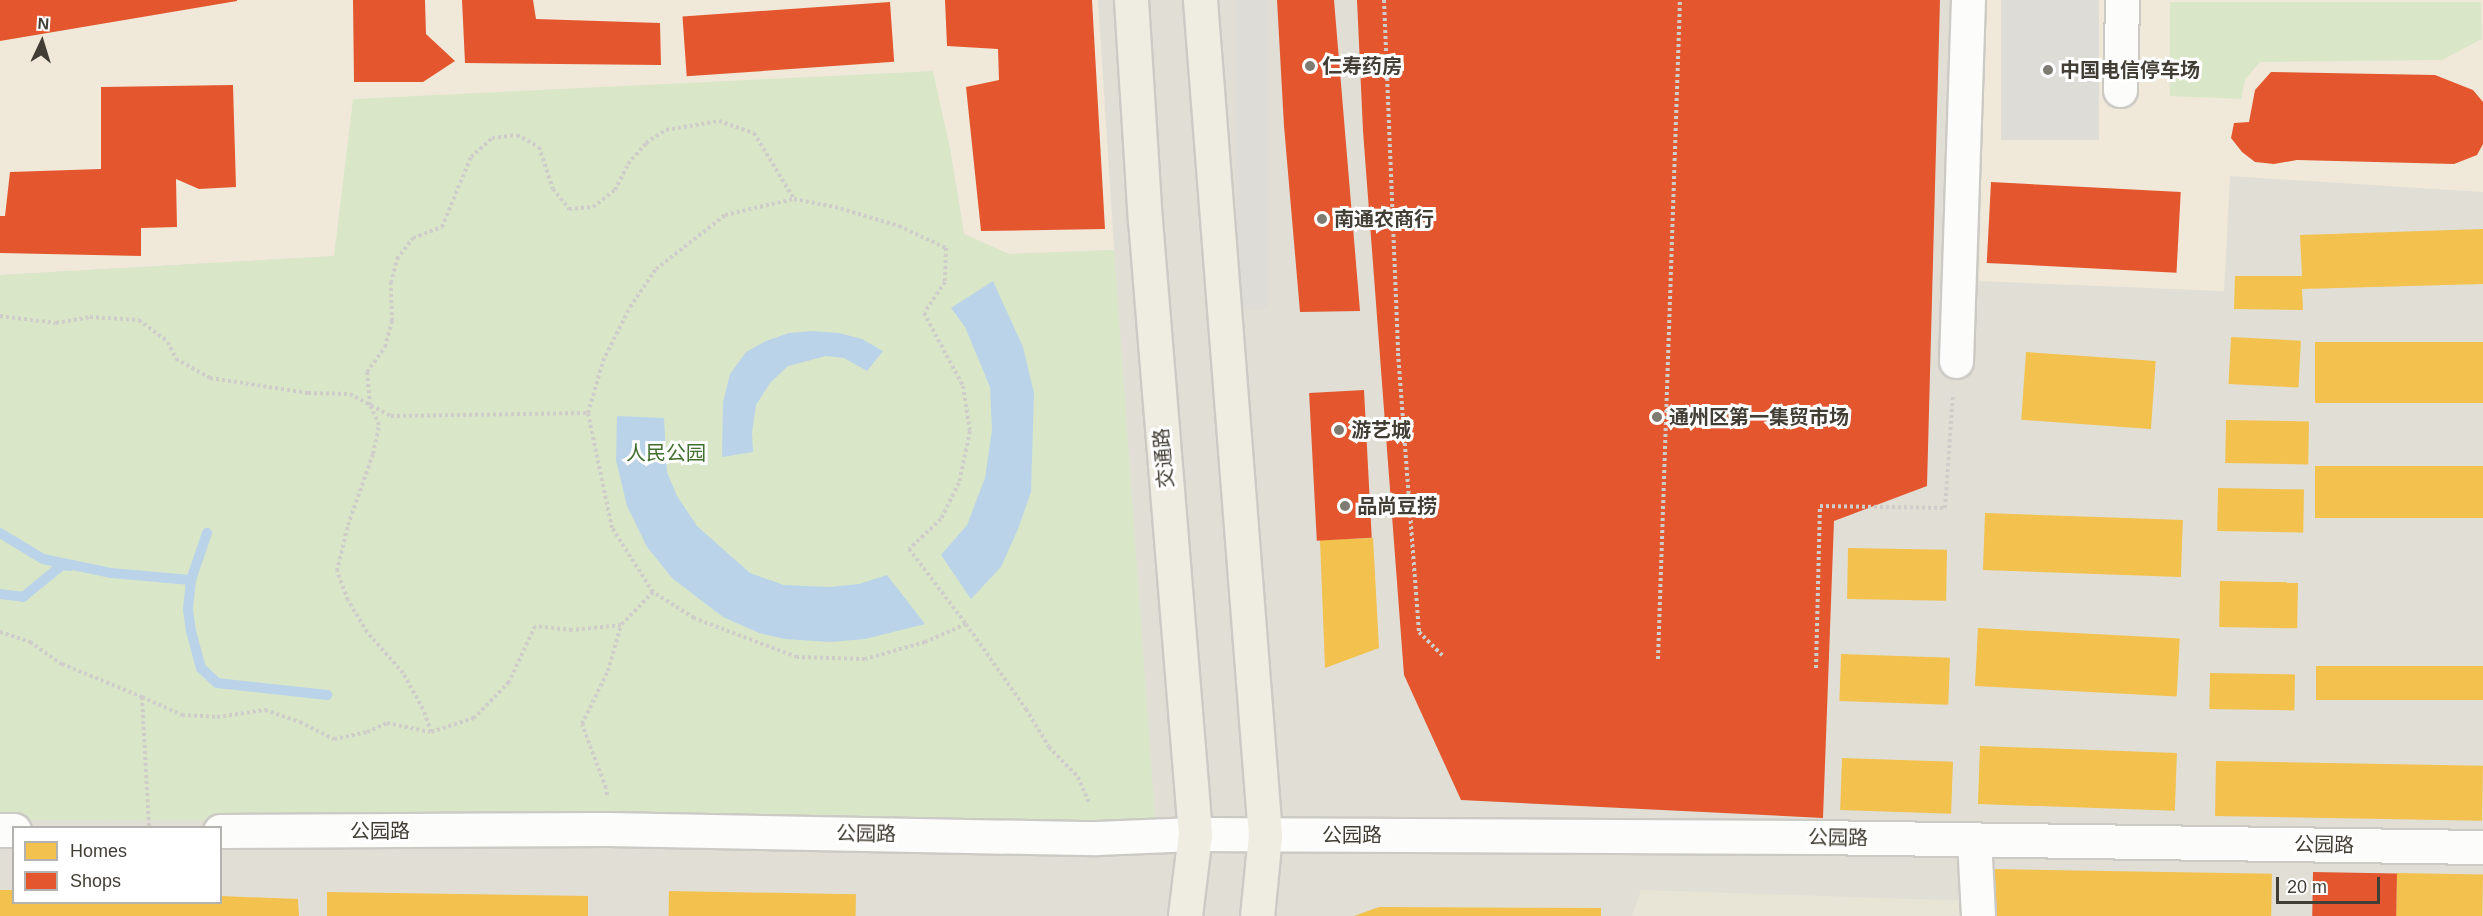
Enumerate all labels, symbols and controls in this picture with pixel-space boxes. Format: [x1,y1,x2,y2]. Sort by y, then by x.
north arrow [12,12,72,72]
text: N [37,15,50,32]
place label: 仁寿药房 [1322,54,1402,78]
place label: 中国电信停车场 [2060,58,2200,82]
marker: 仁寿药房 [1303,59,1317,73]
marker: 中国电信停车场 [2041,63,2055,77]
place label: 南通农商行 [1334,207,1434,231]
marker: 南通农商行 [1315,212,1329,226]
place label: 通州区第一集贸市场 [1669,405,1849,429]
marker: 通州区第一集贸市场 [1650,410,1664,424]
place label: 游艺城 [1351,418,1411,442]
marker: 游艺城 [1332,423,1346,437]
street label: 交通路 [1149,427,1179,489]
park label: 人民公园 [626,441,706,465]
place label: 品尚豆捞 [1357,494,1437,518]
marker: 品尚豆捞 [1338,499,1352,513]
street label: 公园路 [350,819,410,843]
street label: 公园路 [836,821,896,847]
street label: 公园路 [1322,823,1382,847]
street label: 公园路 [1808,825,1868,851]
legend [12,826,222,904]
street label: 公园路 [2294,832,2354,858]
text: Homes [70,841,127,861]
scale bar [2279,865,2382,903]
text: Shops [70,871,121,891]
text: 20 m [2287,877,2327,897]

